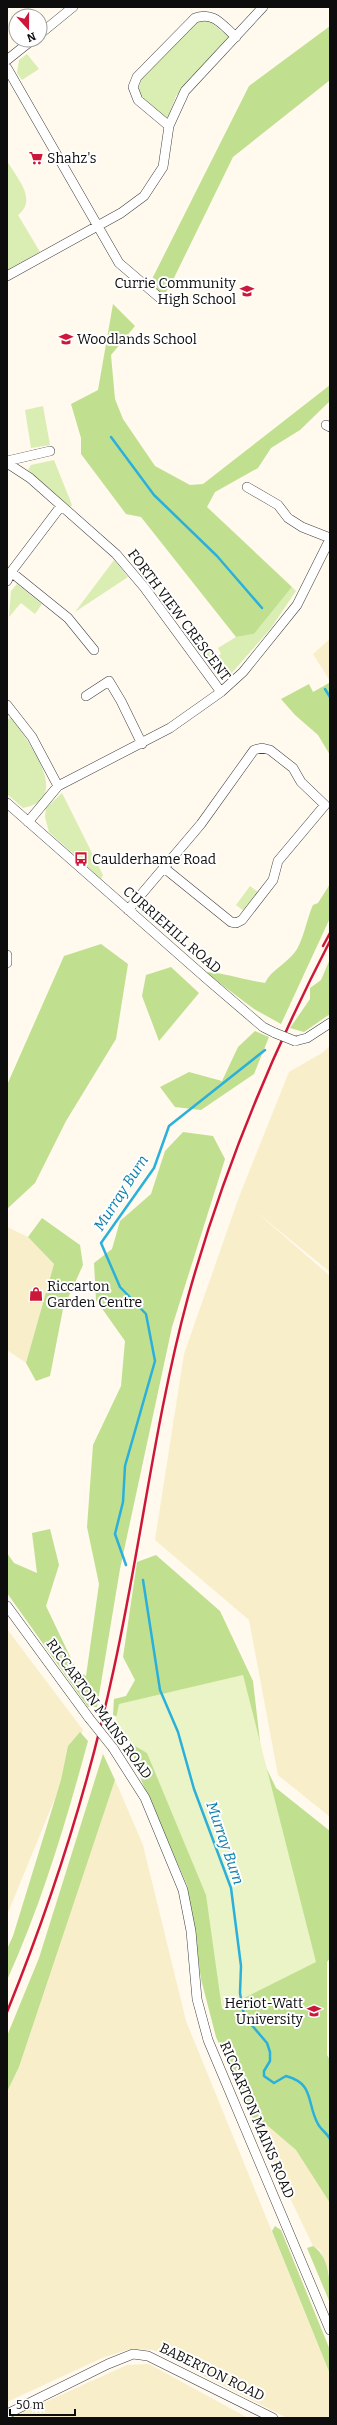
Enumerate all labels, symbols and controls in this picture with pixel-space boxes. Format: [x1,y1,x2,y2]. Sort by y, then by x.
north arrow [8,8,48,48]
text: N [25,29,38,45]
supermarket icon: Shahz's [28,150,44,166]
place label: Shahz's [47,150,96,167]
place label: Currie Community High School [115,275,237,308]
school or university icon: Currie Community High School [239,283,255,299]
school or university icon: Woodlands School [58,331,74,347]
place label: Woodlands School [77,331,197,348]
street label: FORTH VIEW CRESCENT [124,546,234,684]
bus stop icon: Caulderhame Road [73,851,89,867]
place label: Caulderhame Road [92,851,216,868]
street label: CURRIEHILL ROAD [119,883,225,977]
water label: Murray Burn [90,1152,152,1234]
place label: Riccarton Garden Centre [47,1278,142,1311]
shop icon: Riccarton Garden Centre [28,1286,44,1302]
street label: RICCARTON MAINS ROAD [42,1636,156,1782]
water label: Murray Burn [202,1799,248,1887]
place label: Heriot-Watt University [225,1995,304,2028]
school or university icon: Heriot-Watt University [306,2003,322,2019]
street label: RICCARTON MAINS ROAD [216,2039,298,2201]
street label: BABERTON ROAD [157,2339,267,2405]
scale bar [10,2391,75,2417]
text: 50 m [16,2398,45,2412]

